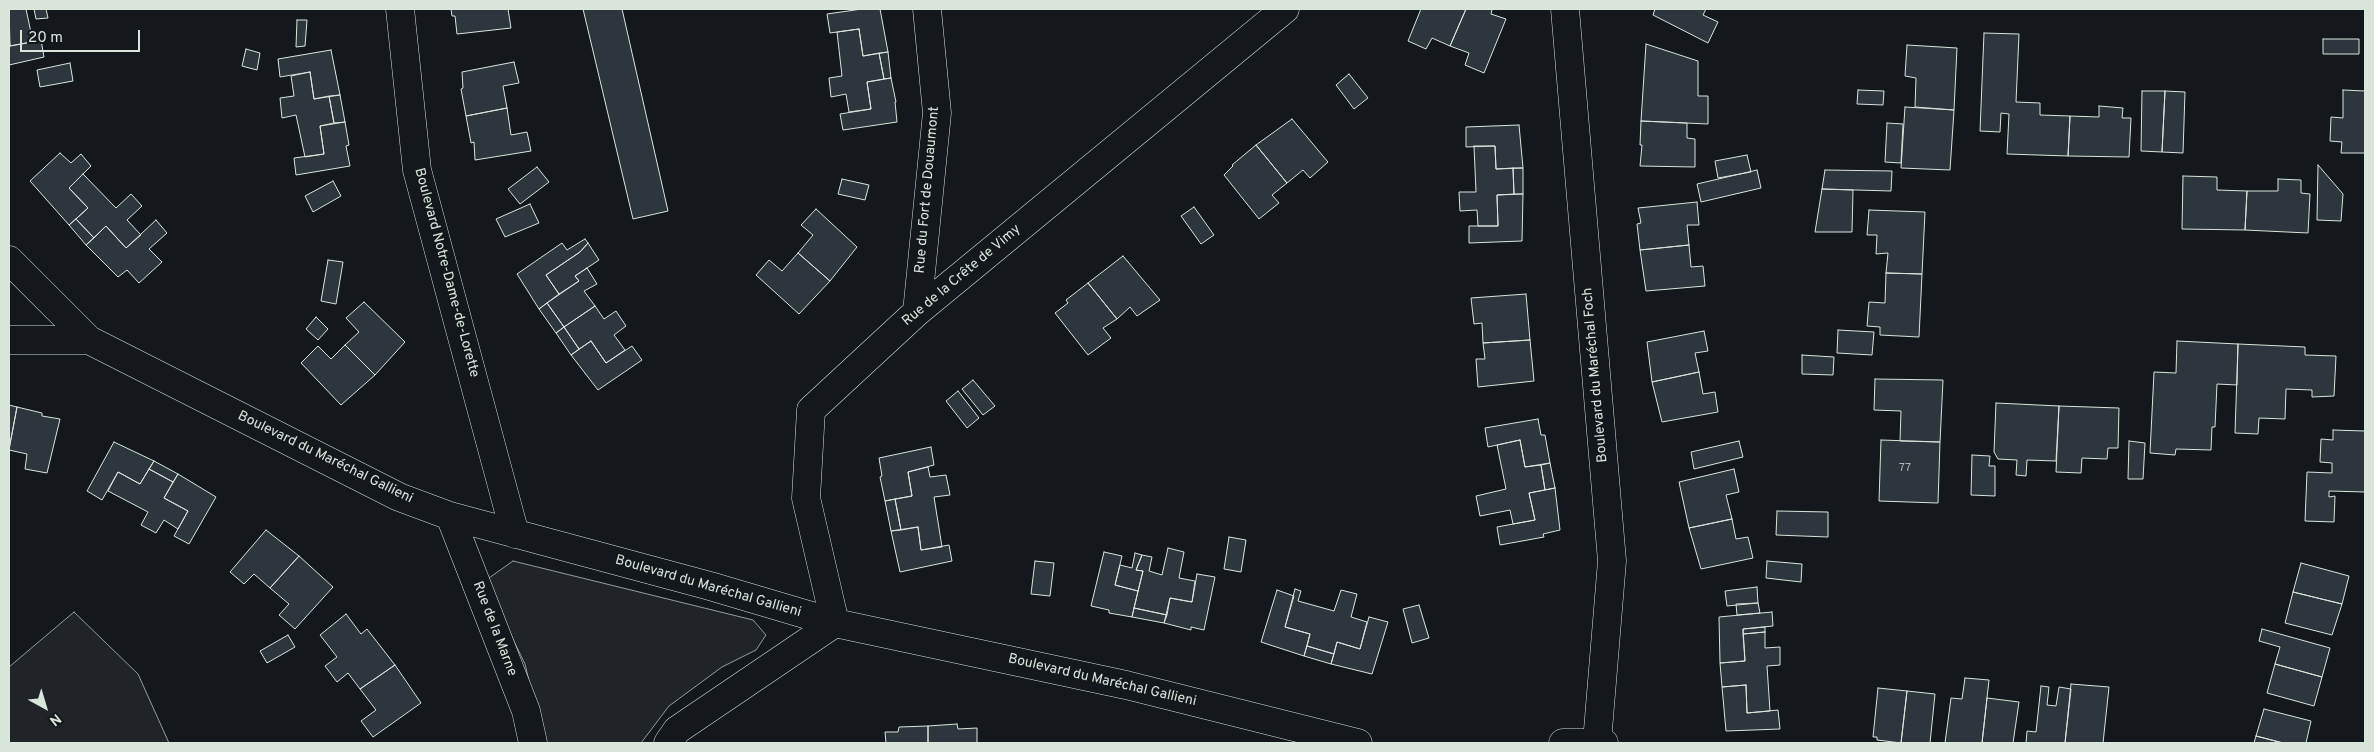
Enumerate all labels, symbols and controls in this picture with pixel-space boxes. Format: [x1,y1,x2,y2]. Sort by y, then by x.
scale bar [22,20,142,52]
text: 20 m [28,29,63,48]
street label: Rue du Fort de Douaumont [912,106,944,274]
street label: Boulevard Notre-Dame-de-Lorette [410,166,482,380]
street label: Rue de la Crête de Vimy [899,222,1025,330]
street label: Boulevard du Maréchal Foch [1580,287,1612,463]
street label: Boulevard du Maréchal Gallieni [235,408,415,508]
house number: 77 [1899,462,1911,476]
street label: Boulevard du Maréchal Gallieni [613,552,803,622]
street label: Rue de la Marne [468,579,520,679]
street label: Boulevard du Maréchal Gallieni [1006,651,1198,711]
north arrow [20,682,70,732]
text: N [45,709,64,729]

